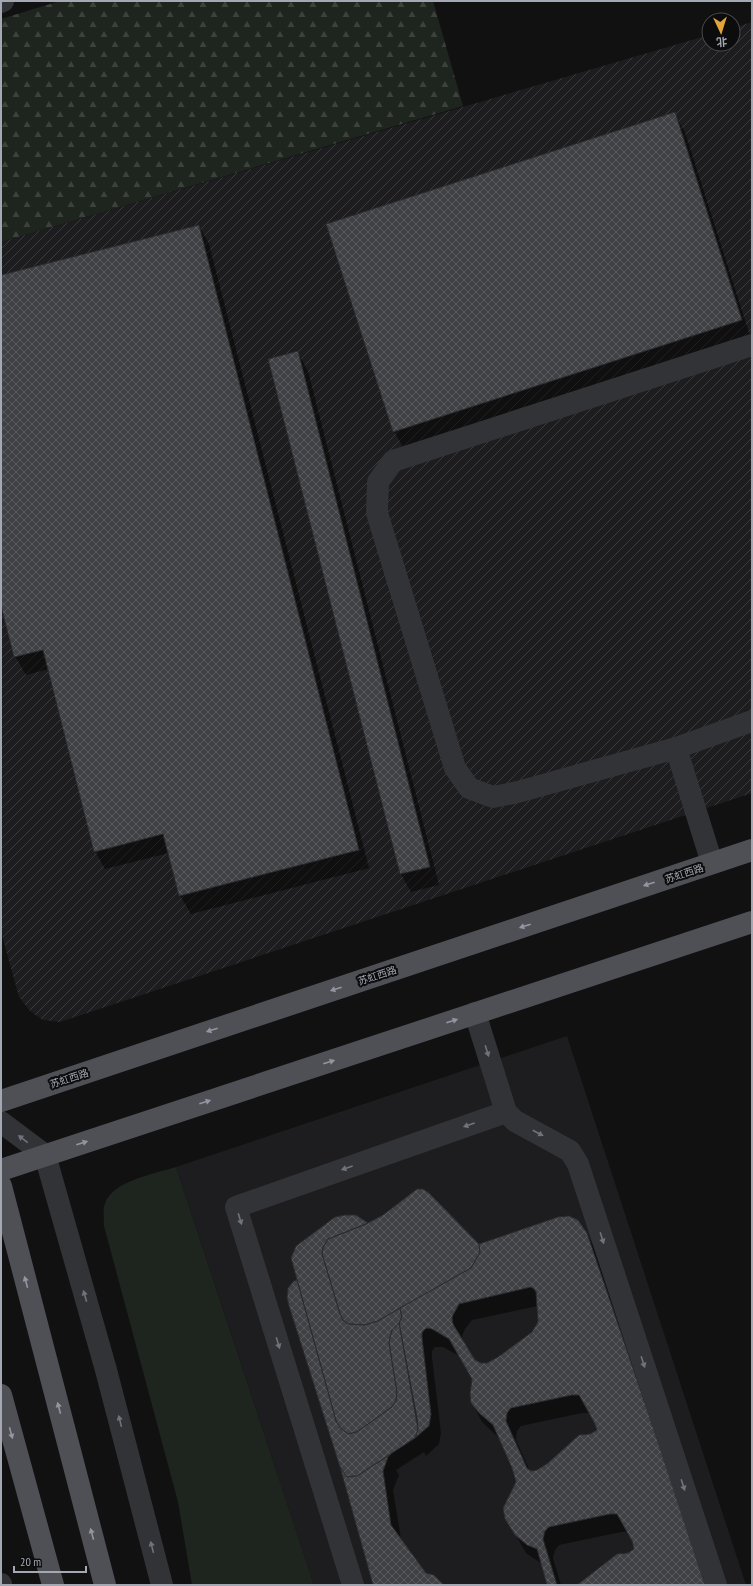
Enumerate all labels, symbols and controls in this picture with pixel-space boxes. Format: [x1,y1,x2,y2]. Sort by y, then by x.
north arrow [701,12,741,52]
text: 北 [716,35,728,49]
street label: 苏虹西路 [663,861,705,886]
one-way arrow [642,882,654,888]
one-way arrow [519,923,531,929]
street label: 苏虹西路 [356,963,398,988]
one-way arrow [329,986,341,992]
one-way arrow [447,1018,459,1024]
one-way arrow [206,1028,218,1034]
one-way arrow [484,1045,490,1057]
one-way arrow [323,1058,335,1064]
street label: 苏虹西路 [48,1066,90,1091]
one-way arrow [200,1099,212,1105]
one-way arrow [463,1122,475,1128]
one-way arrow [532,1130,544,1137]
one-way arrow [17,1135,28,1143]
one-way arrow [76,1140,88,1146]
one-way arrow [340,1165,352,1171]
one-way arrow [237,1213,243,1225]
one-way arrow [599,1233,605,1245]
one-way arrow [23,1276,29,1288]
one-way arrow [82,1290,88,1302]
one-way arrow [275,1338,281,1350]
one-way arrow [640,1356,646,1368]
one-way arrow [56,1402,62,1414]
one-way arrow [116,1415,122,1428]
one-way arrow [8,1427,14,1439]
one-way arrow [681,1480,687,1492]
one-way arrow [88,1527,94,1540]
one-way arrow [149,1541,155,1553]
scale bar [14,1548,86,1574]
text: 20 m [20,1554,41,1569]

